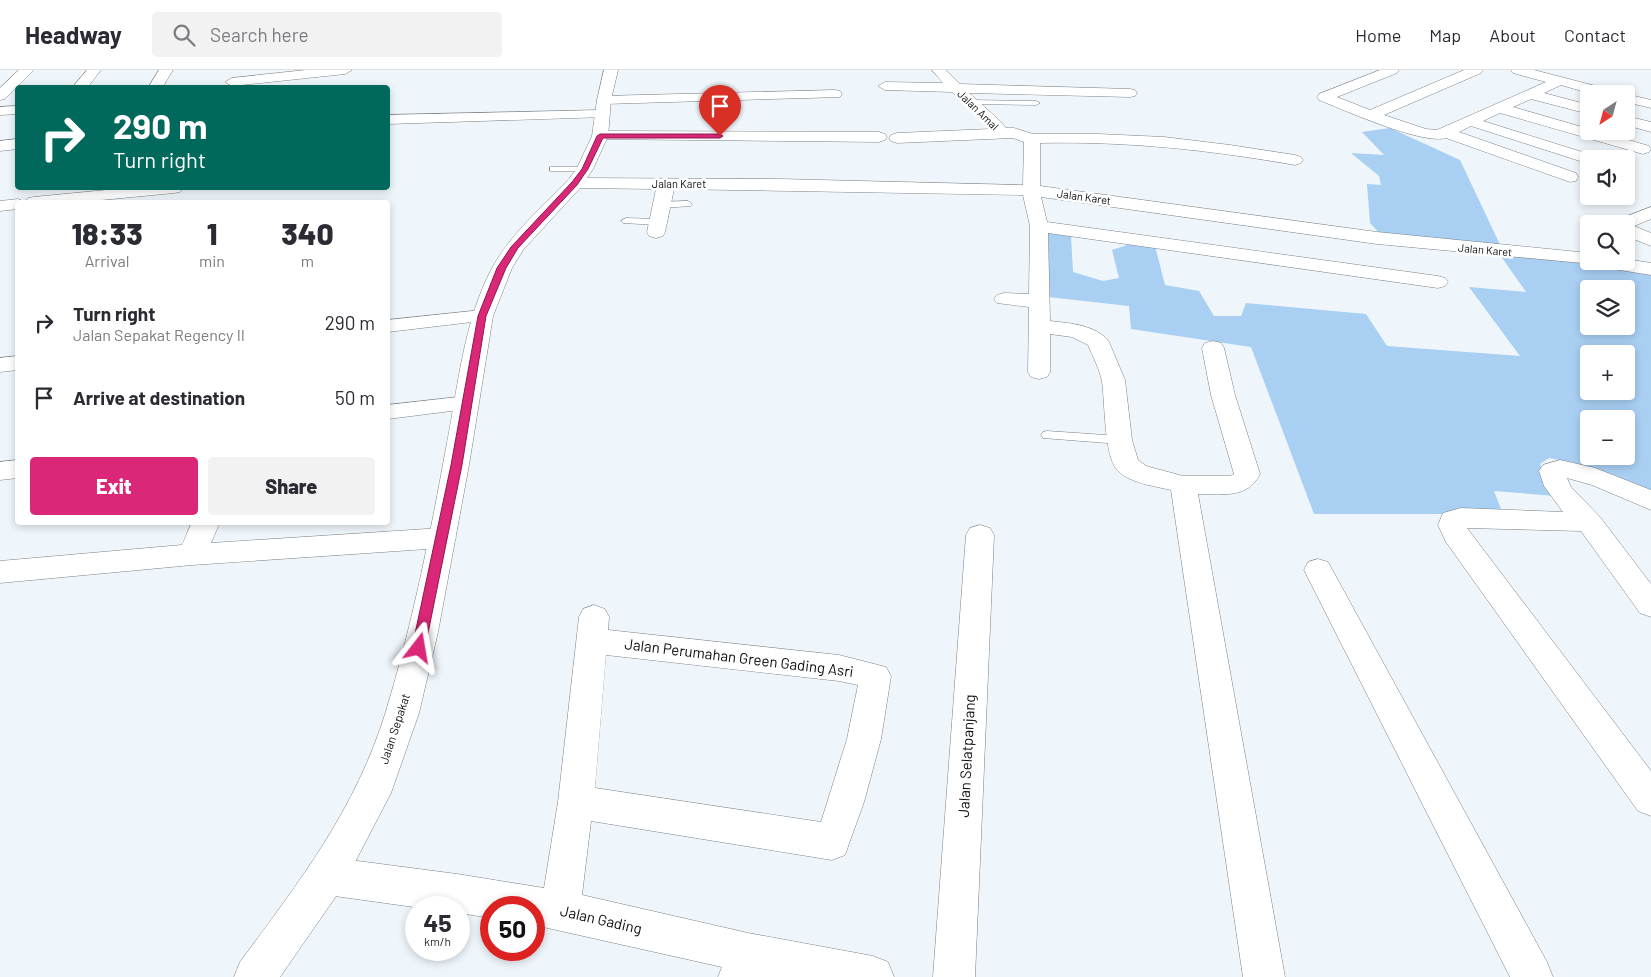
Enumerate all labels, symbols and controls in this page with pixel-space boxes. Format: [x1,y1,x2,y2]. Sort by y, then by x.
search box [152,12,502,57]
text: Headway [25,20,122,49]
icon: search [170,21,198,49]
text: Search here [210,23,309,46]
text: Home [1355,24,1401,46]
text: Map [1429,24,1461,46]
text: About [1489,24,1536,46]
text: Contact [1564,24,1626,46]
pin [699,85,741,136]
north arrow [1580,85,1635,140]
map controls [1580,85,1635,465]
street label: Jalan Amal [955,87,1002,132]
icon: arrive [706,92,734,120]
text: 290 m [113,104,207,146]
icon: right [30,105,95,170]
text: Turn right [113,146,206,172]
button: sound [1580,150,1635,205]
street label: Jalan Karet [652,177,706,190]
street label: Jalan Karet [1056,186,1112,207]
text: 18:33 [71,215,143,251]
text: 1 [207,215,217,251]
text: 340 [281,215,334,251]
button: search [1580,215,1635,270]
street label: Jalan Karet [1457,241,1513,258]
text: Arrival [85,251,129,270]
text: min [199,251,225,270]
text: m [301,251,314,270]
button: layers [1580,280,1635,335]
text: Turn right [73,302,155,325]
icon: right [30,309,58,337]
text: 290 m [325,311,375,334]
text: Jalan Sepakat Regency II [73,325,245,344]
button: + [1580,345,1635,400]
icon: arrive [30,384,58,412]
text: Arrive at destination [73,386,245,409]
text: 50 m [335,386,375,409]
button: − [1580,410,1635,465]
button: Exit [30,457,198,515]
button: Share [208,457,375,515]
position arrow [392,621,444,673]
street label: Jalan Perumahan Green Gading Asri [624,634,855,680]
street label: Jalan Sepakat [376,692,412,766]
street label: Jalan Selatpanjang [954,694,978,818]
speed limit sign: 50 [480,896,545,961]
street label: Jalan Gading [559,901,644,937]
text: 45 [423,907,452,937]
text: km/h [424,934,451,948]

